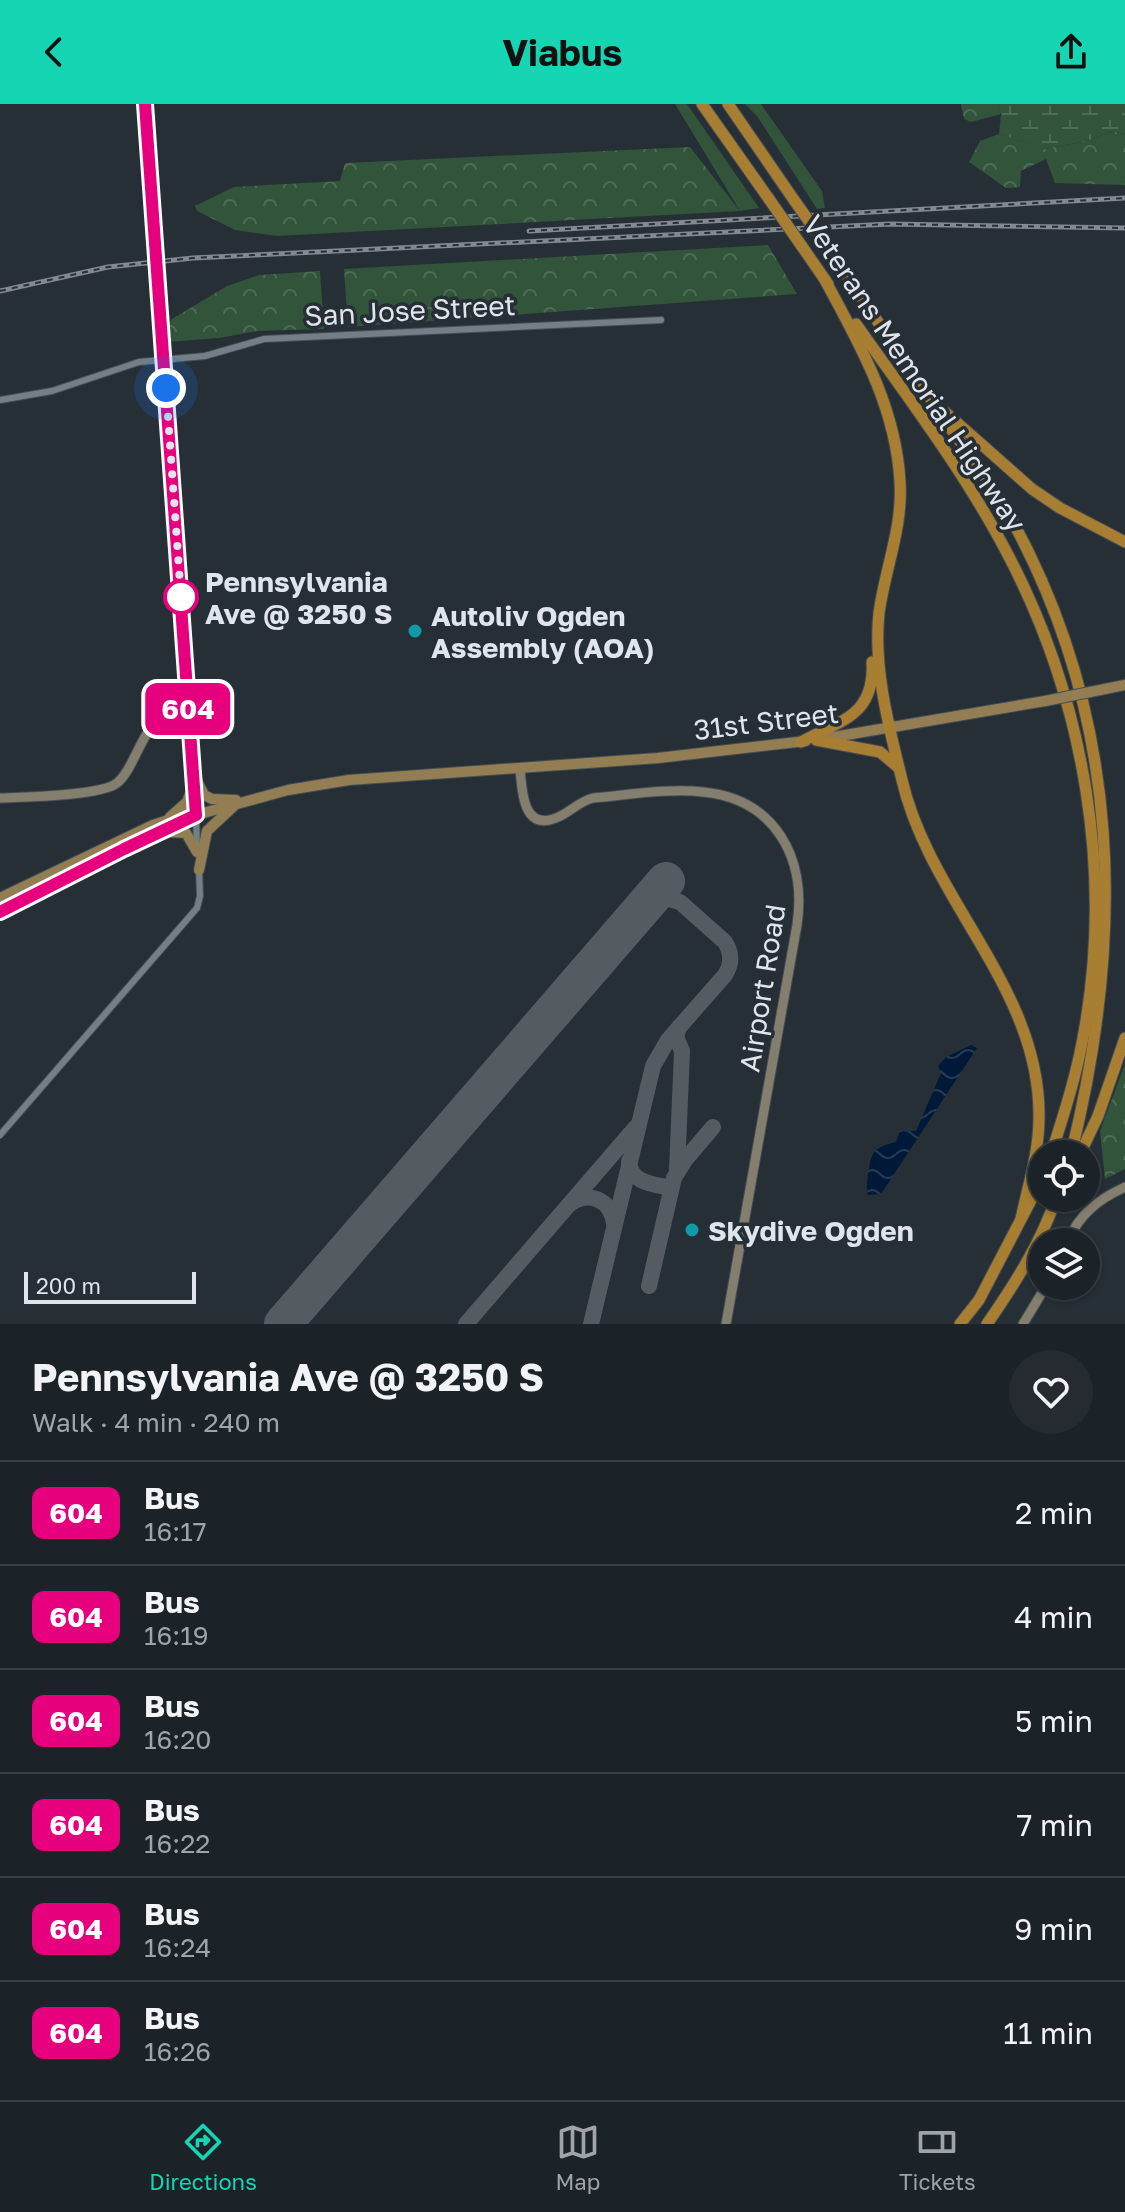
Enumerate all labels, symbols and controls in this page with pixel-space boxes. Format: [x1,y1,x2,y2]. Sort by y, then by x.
icon: back [32,30,76,74]
icon: share [1049,30,1093,74]
text: Viabus [502,31,623,74]
street label: Veterans Memorial Highway [797,209,1034,538]
street label: San Jose Street [304,288,516,332]
your location [146,368,186,408]
place label: Pennsylvania Ave @ 3250 S [205,565,392,630]
marker: Pennsylvania Ave @ 3250 S [164,580,198,614]
place label: Autoliv Ogden Assembly (AOA) [431,599,654,664]
marker: Autoliv Ogden Assembly (AOA) [406,622,424,640]
line badge: 604 [142,683,234,735]
text: 604 [161,692,215,725]
street label: 31st Street [692,696,840,746]
street label: Airport Road [732,902,792,1074]
map controls [1028,1140,1100,1300]
button: locate [1028,1140,1100,1212]
place label: Skydive Ogden [708,1214,914,1247]
marker: Skydive Ogden [683,1221,701,1239]
button: layers [1028,1228,1100,1300]
scale bar [24,1268,196,1304]
text: 200 m [36,1272,101,1299]
button: heart [1009,1350,1093,1434]
text: Pennsylvania Ave @ 3250 S [32,1354,544,1399]
text: Walk · 4 min · 240 m [32,1407,280,1438]
text: Bus [144,1480,200,1516]
text: 2 min [1015,1495,1093,1531]
text: 604 [49,1496,103,1529]
text: 16:17 [144,1516,207,1547]
text: Bus [144,1584,200,1620]
text: 4 min [1014,1599,1093,1635]
text: 604 [49,1600,103,1633]
text: 16:19 [144,1620,208,1651]
text: Bus [144,1688,200,1724]
text: 5 min [1015,1703,1093,1739]
text: 604 [49,1704,103,1737]
text: 16:20 [144,1724,211,1755]
text: Bus [144,1792,200,1828]
text: 7 min [1017,1807,1093,1843]
text: 604 [49,1808,103,1841]
text: 16:22 [144,1828,210,1859]
text: Bus [144,1896,200,1932]
text: 9 min [1014,1911,1093,1947]
text: 604 [49,1912,103,1945]
text: 16:24 [144,1932,211,1963]
text: Bus [144,2000,200,2036]
text: 11 min [1003,2015,1093,2051]
text: 604 [49,2016,103,2049]
text: 16:26 [144,2036,211,2067]
tab: Directions [149,2120,257,2195]
tab: Map [555,2120,600,2195]
tab: Tickets [899,2120,976,2195]

